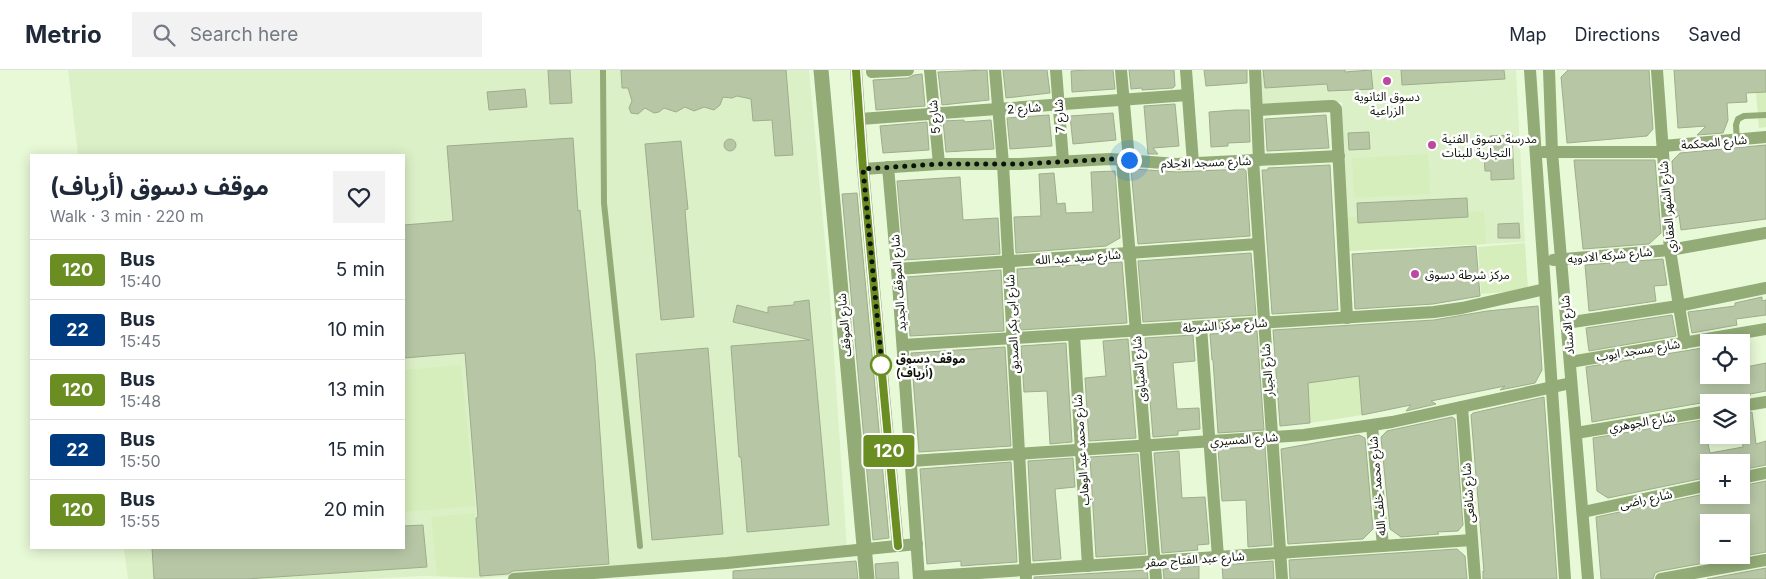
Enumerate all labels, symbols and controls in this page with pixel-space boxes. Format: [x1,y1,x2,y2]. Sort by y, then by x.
search box [132,12,482,57]
text: Metrio [25,20,102,49]
icon: search [150,21,178,49]
text: Search here [190,23,298,46]
text: Map [1509,24,1547,45]
text: Directions [1575,24,1660,45]
text: Saved [1688,24,1741,45]
marker: دسوق الثانوية الزراعية [1381,75,1393,87]
place label: دسوق الثانوية الزراعية [1354,89,1420,118]
street label: شارع 5 [925,99,945,135]
street label: شارع 2 [1006,99,1042,119]
street label: شارع 7 [1050,99,1070,133]
place label: مدرسة دسوق الفنية التجارية للبنات [1442,131,1537,160]
street label: شارع المحكمة [1680,132,1748,154]
marker: مدرسة دسوق الفنية التجارية للبنات [1426,139,1438,151]
your location [1117,148,1142,173]
street label: شارع مسجد الاحلام [1160,153,1252,173]
street label: شارع الشهر العقاري [1656,160,1681,254]
button: heart [333,171,385,223]
text: موقف دسوق (أرياف) [50,172,269,201]
text: Walk · 3 min · 220 m [50,206,204,226]
street label: شارع الموقف الجديد [887,234,911,332]
street label: شارع شركه الادويه [1567,244,1653,268]
street label: شارع سيد عبد الله [1035,247,1121,269]
text: Bus [120,248,155,271]
text: 5 min [336,258,385,281]
text: 120 [62,259,93,280]
place label: مركز شرطة دسوق [1425,267,1510,282]
marker: مركز شرطة دسوق [1409,268,1421,280]
text: 15:40 [120,271,161,291]
street label: شارع ابى بكر الصديق [1002,274,1024,374]
street label: شارع الموقف [834,292,856,357]
street label: شارع الاستاد [1557,294,1579,355]
text: Bus [120,308,155,331]
street label: شارع مركز الشرطة [1182,315,1268,337]
text: 10 min [327,318,385,341]
text: 22 [66,319,89,340]
text: 15:45 [120,331,161,351]
map controls [1700,334,1750,564]
button: locate [1700,334,1750,384]
street label: شارع المنياوى [1129,335,1151,403]
street label: شارع مسجد ايوب [1595,336,1681,366]
street label: شارع الجيار [1258,343,1278,398]
place label: موقف دسوق (أرياف) [896,351,965,380]
marker: موقف دسوق (أرياف) [870,354,892,376]
text: Bus [120,368,155,391]
text: 13 min [328,378,385,401]
text: 120 [62,379,93,400]
text: 15:48 [120,391,161,411]
street label: شارع محمد عبد الوهاب [1070,394,1094,506]
button: layers [1700,394,1750,444]
street label: شارع الجوهري [1608,409,1677,437]
text: Bus [120,428,155,451]
street label: شارع المسيري [1209,429,1279,452]
line badge: 120 [860,435,918,467]
street label: شارع محمد خلف الله [1365,435,1391,536]
text: 15 min [328,438,385,461]
text: 22 [66,439,89,460]
text: 120 [873,440,905,461]
text: 15:50 [120,451,161,471]
button: + [1700,454,1750,504]
street label: شارع شافعى [1458,462,1480,524]
street label: شارع راضى [1618,486,1674,514]
text: Bus [120,488,155,511]
text: 20 min [324,498,385,521]
text: 120 [62,499,93,520]
text: 15:55 [120,511,160,531]
button: − [1700,514,1750,564]
street label: شارع عبد الفتاح صقر [1144,548,1245,572]

